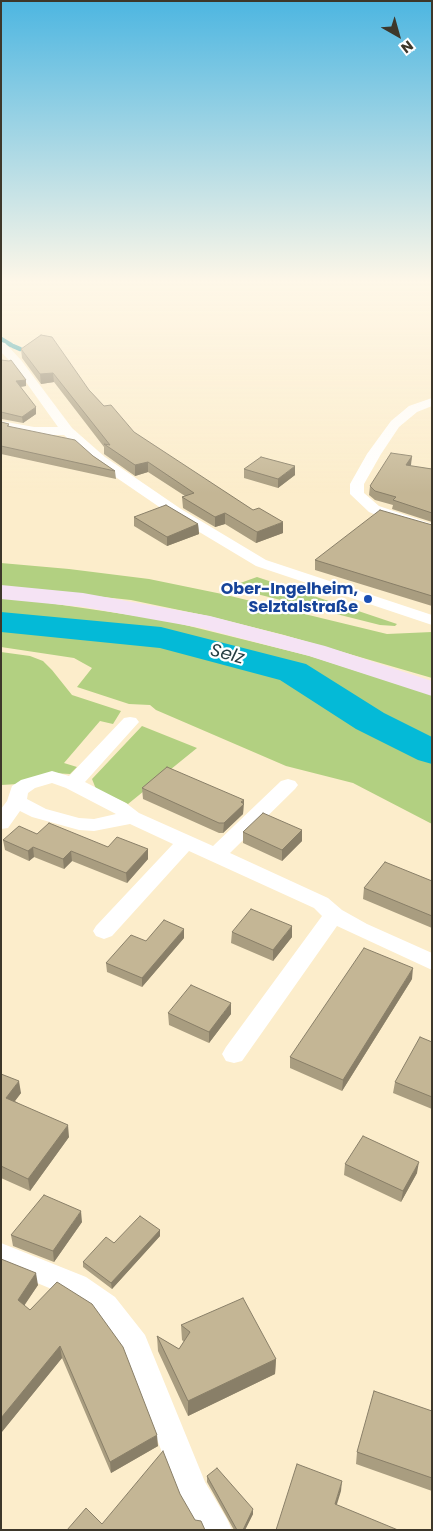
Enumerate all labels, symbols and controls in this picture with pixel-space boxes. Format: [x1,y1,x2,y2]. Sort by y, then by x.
north arrow [373,10,423,60]
text: N [397,36,418,58]
place label: Ober-Ingelheim, Selztalstraße [221,580,358,618]
marker: Ober-Ingelheim, Selztalstraße [362,593,374,605]
water label: Selz [208,640,246,670]

